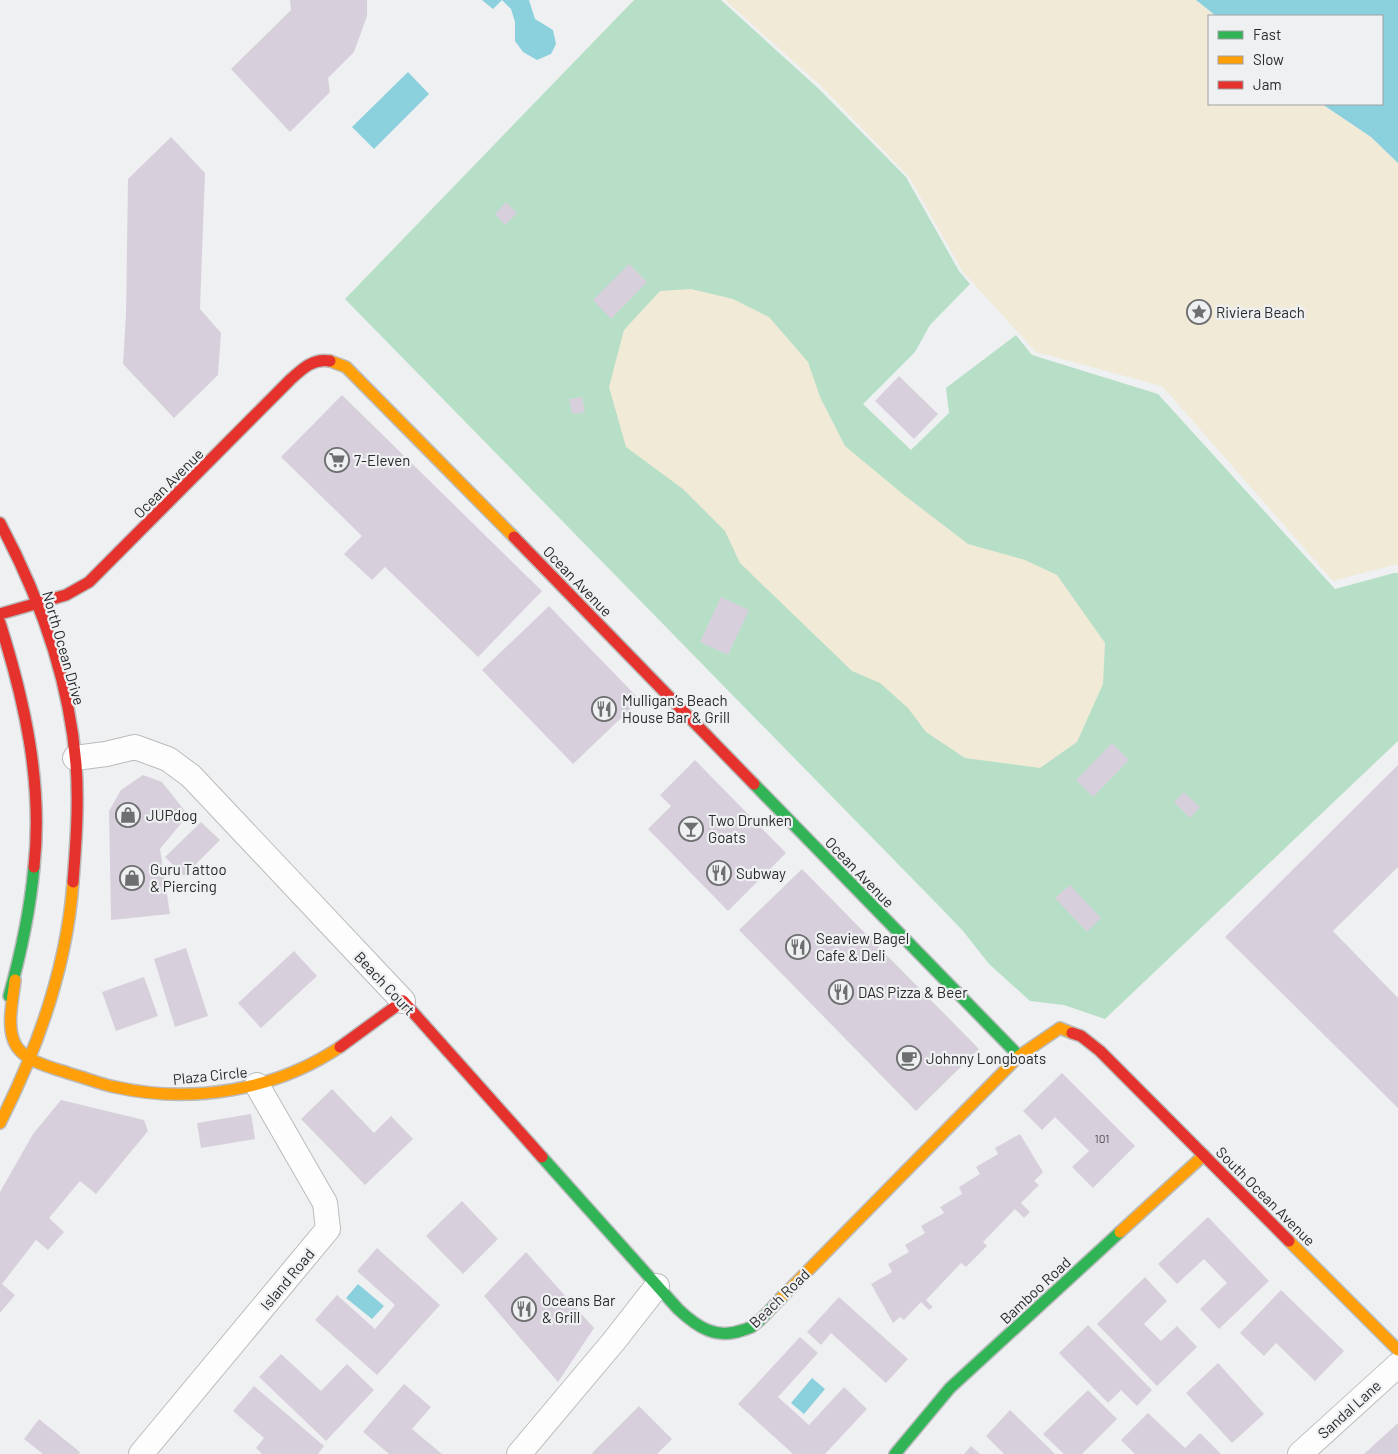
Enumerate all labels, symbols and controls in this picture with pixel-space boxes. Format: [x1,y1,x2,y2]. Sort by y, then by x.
legend [1208,15,1383,105]
text: Fast [1253,25,1281,43]
text: Slow [1253,50,1284,68]
text: Jam [1253,75,1282,93]
place icon: Riviera Beach [1186,299,1212,325]
place label: Riviera Beach [1216,303,1305,321]
street label: Ocean Avenue [129,444,207,522]
supermarket icon: 7-Eleven [324,447,350,473]
place label: 7-Eleven [354,451,410,469]
street label: Ocean Avenue [540,542,616,620]
street label: North Ocean Drive [39,589,89,707]
place label: Mulligan’s Beach House Bar & Grill [622,691,730,726]
restaurant icon: Mulligan’s Beach House Bar & Grill [591,696,617,722]
shop icon: JUPdog [115,802,141,828]
place label: JUPdog [146,806,197,824]
place label: Two Drunken Goats [708,811,792,846]
bar icon: Two Drunken Goats [678,816,704,842]
street label: Ocean Avenue [822,833,898,911]
place label: Guru Tattoo & Piercing [150,860,227,895]
restaurant icon: Subway [706,860,732,886]
place label: Subway [736,864,786,882]
shop icon: Guru Tattoo & Piercing [119,865,145,891]
place label: Seaview Bagel Cafe & Deli [816,929,909,964]
restaurant icon: Seaview Bagel Cafe & Deli [785,934,811,960]
street label: Beach Court [351,947,419,1019]
restaurant icon: DAS Pizza & Beer [828,979,854,1005]
place label: DAS Pizza & Beer [858,983,968,1001]
cafe icon: Johnny Longboats [896,1045,922,1071]
place label: Johnny Longboats [926,1049,1046,1067]
street label: Plaza Circle [172,1062,248,1088]
house number: 101 [1095,1131,1109,1145]
street label: South Ocean Avenue [1213,1143,1319,1249]
street label: Island Road [256,1245,318,1313]
street label: Bamboo Road [996,1253,1074,1327]
street label: Beach Road [745,1265,813,1331]
place label: Oceans Bar & Grill [542,1291,616,1326]
restaurant icon: Oceans Bar & Grill [511,1296,537,1322]
street label: Sandal Lane [1314,1376,1384,1442]

